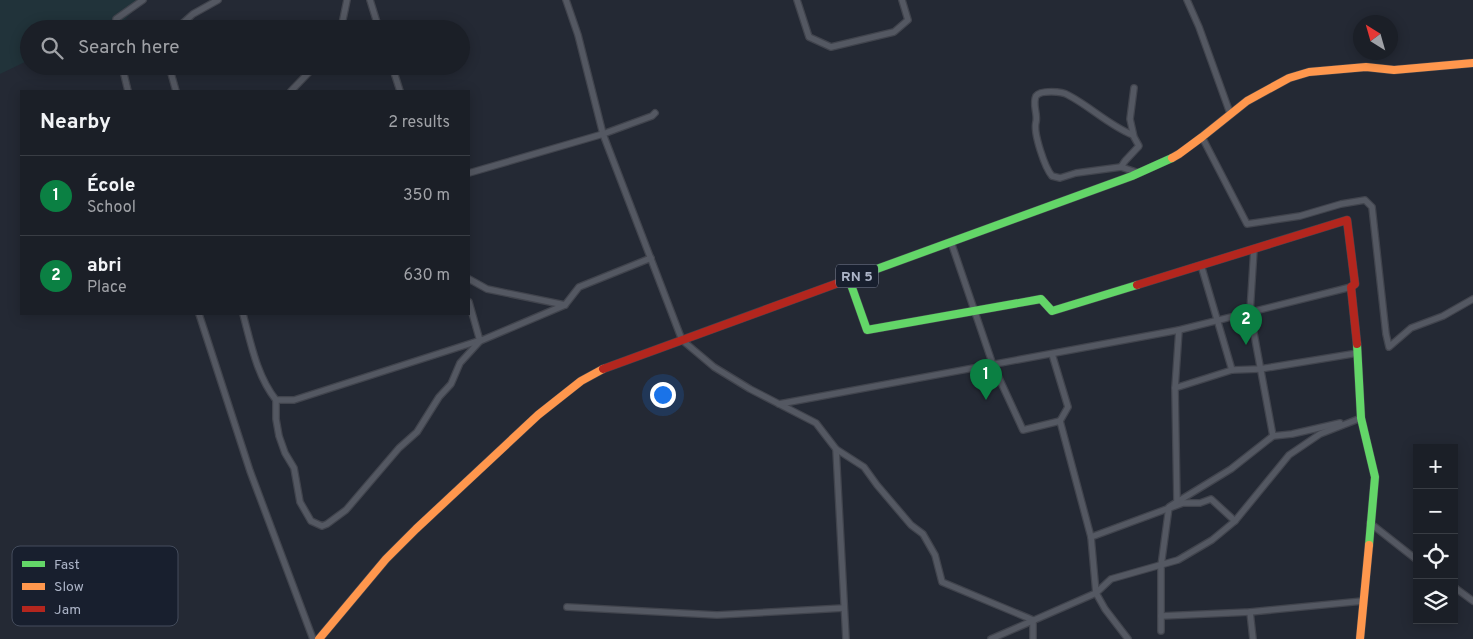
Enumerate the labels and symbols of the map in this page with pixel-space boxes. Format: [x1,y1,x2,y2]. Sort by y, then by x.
north arrow [1353,15,1398,60]
road number: RN 5 [836,264,878,288]
pin: 2 [1230,304,1262,345]
pin: 1 [970,359,1002,400]
your location [650,382,676,408]
legend [12,546,178,626]
text: Fast [54,557,80,574]
text: Slow [54,579,84,596]
text: Jam [54,602,81,619]

